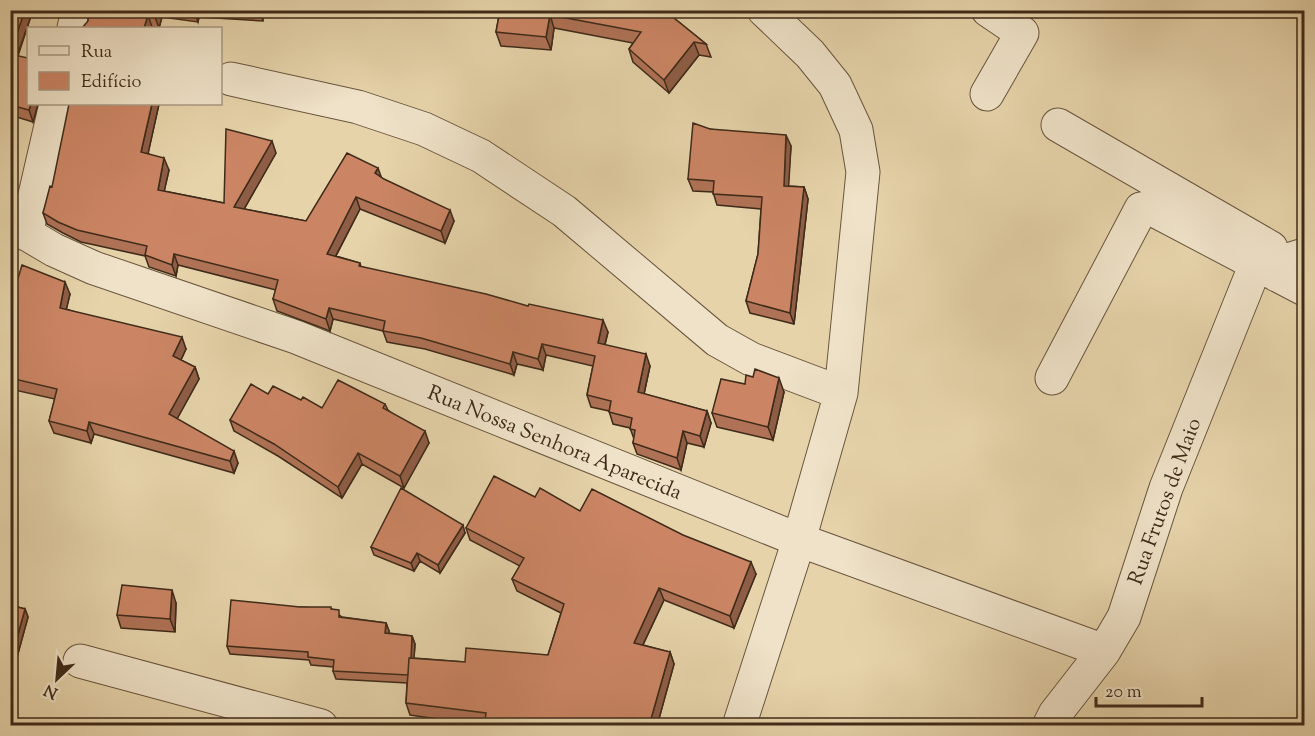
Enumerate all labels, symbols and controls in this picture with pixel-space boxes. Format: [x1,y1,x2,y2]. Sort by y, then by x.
legend [27,27,222,105]
text: Rua [81,40,112,66]
text: Edifício [81,70,142,96]
street label: Rua Nossa Senhora Aparecida [422,379,686,509]
street label: Rua Frutos de Maio [1122,414,1210,589]
north arrow [27,649,87,709]
scale bar [1096,670,1202,708]
text: N [41,677,62,703]
text: 20 m [1105,680,1142,706]

